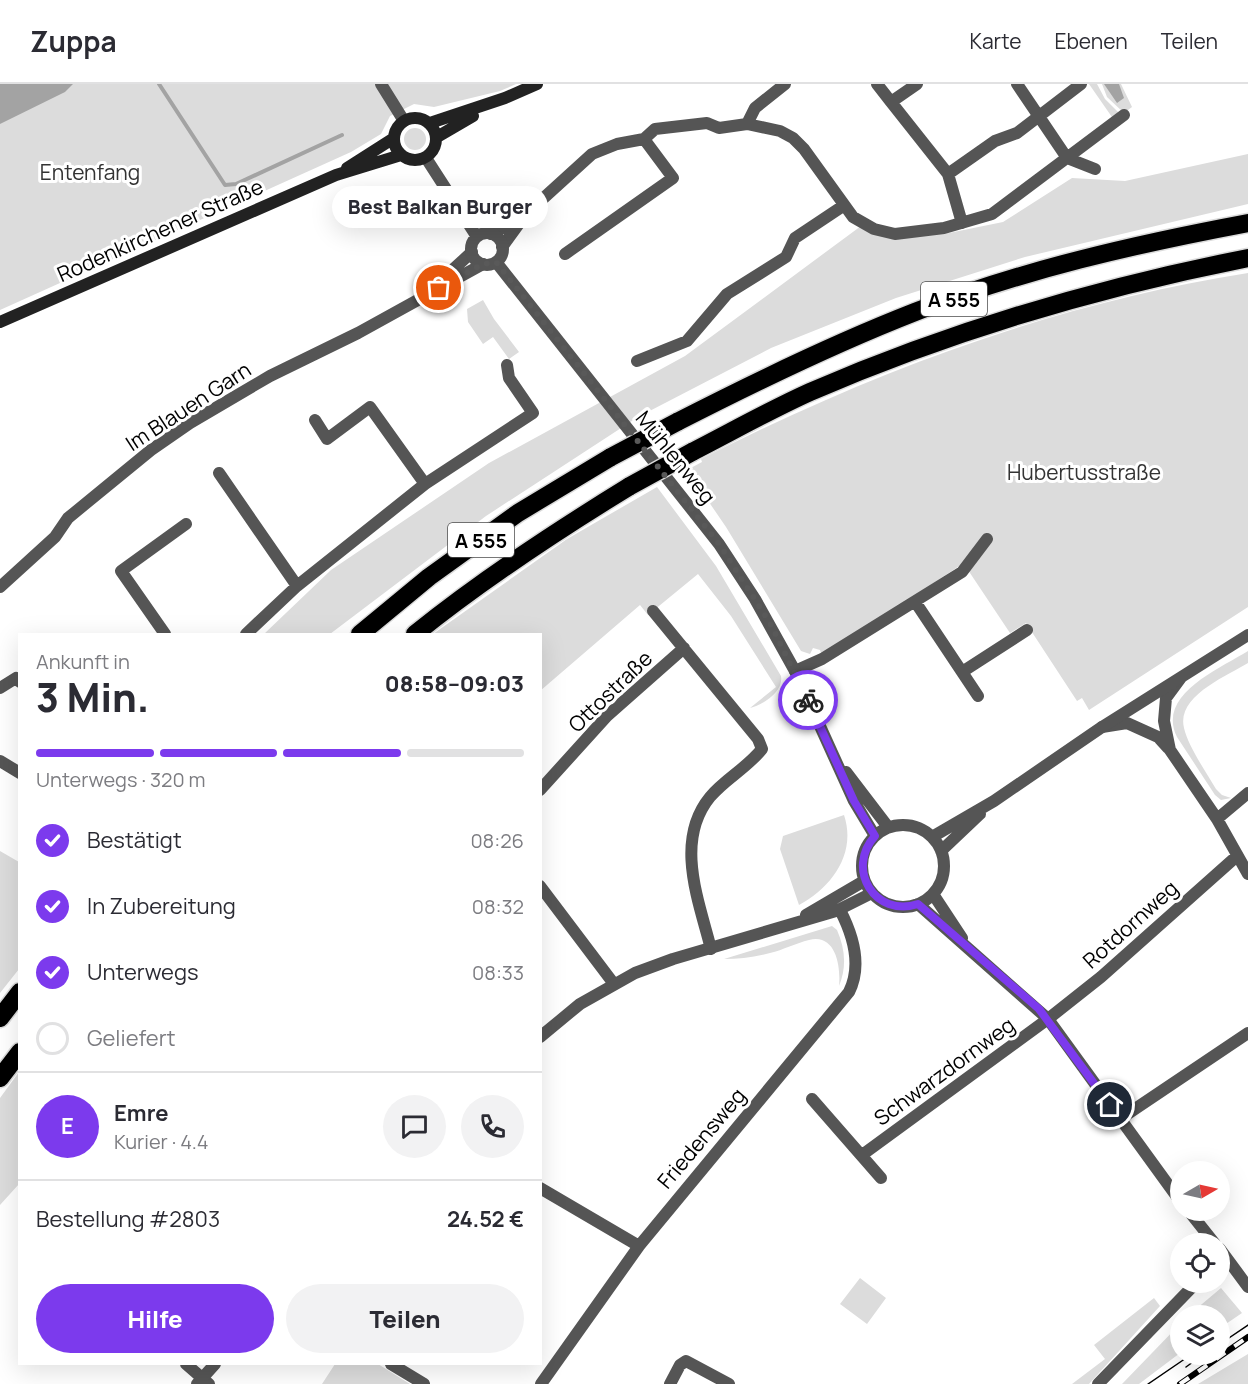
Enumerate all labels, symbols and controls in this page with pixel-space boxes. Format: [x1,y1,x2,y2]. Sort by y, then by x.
text: Zuppa [30,22,117,60]
text: Karte [969,27,1021,55]
text: Ebenen [1054,27,1128,55]
text: Teilen [1161,27,1218,55]
park label: Entenfang [40,158,140,186]
street label: Rodenkirchener Straße [53,172,267,288]
callout: Best Balkan Burger [331,186,547,228]
text: Best Balkan Burger [348,193,532,220]
pin [413,262,464,313]
icon: bag [422,271,455,304]
road number: A 555 [921,282,987,316]
street label: Im Blauen Garn [120,355,256,457]
street label: Mühlenweg [630,405,722,509]
park label: Hubertusstraße [1007,458,1161,486]
road number: A 555 [448,523,514,557]
street label: Ottostraße [562,644,658,738]
text: Ankunft in [36,648,130,675]
text: 08:58–09:03 [385,669,524,699]
text: 3 Min. [36,670,149,724]
courier [778,670,838,730]
icon: bike [792,684,825,717]
text: Unterwegs · 320 m [36,766,206,793]
icon: check [36,824,69,857]
text: Bestätigt [87,825,182,855]
text: 08:26 [470,827,524,854]
street label: Rotdornweg [1076,874,1184,974]
icon: check [36,890,69,923]
text: In Zubereitung [87,891,236,921]
text: 08:32 [472,893,524,920]
icon: check [36,956,69,989]
text: Unterwegs [87,957,199,987]
text: 08:33 [472,959,524,986]
street label: Schwarzdornweg [868,1010,1020,1132]
text: Geliefert [87,1023,175,1053]
pin [1084,1079,1135,1130]
street label: Friedensweg [651,1082,751,1194]
icon: home [1093,1088,1126,1121]
button: chat [383,1095,446,1158]
button: phone [461,1095,524,1158]
text: Emre [114,1098,168,1128]
text: E [61,1111,74,1141]
text: Kurier · 4.4 [114,1128,209,1155]
north arrow [1170,1161,1230,1221]
map controls [1170,1161,1230,1365]
text: Bestellung #2803 [36,1204,220,1234]
text: 24.52 € [447,1204,524,1234]
button: locate [1170,1233,1230,1293]
button: Hilfe [36,1284,274,1353]
button: Teilen [286,1284,524,1353]
button: layers [1170,1305,1230,1365]

